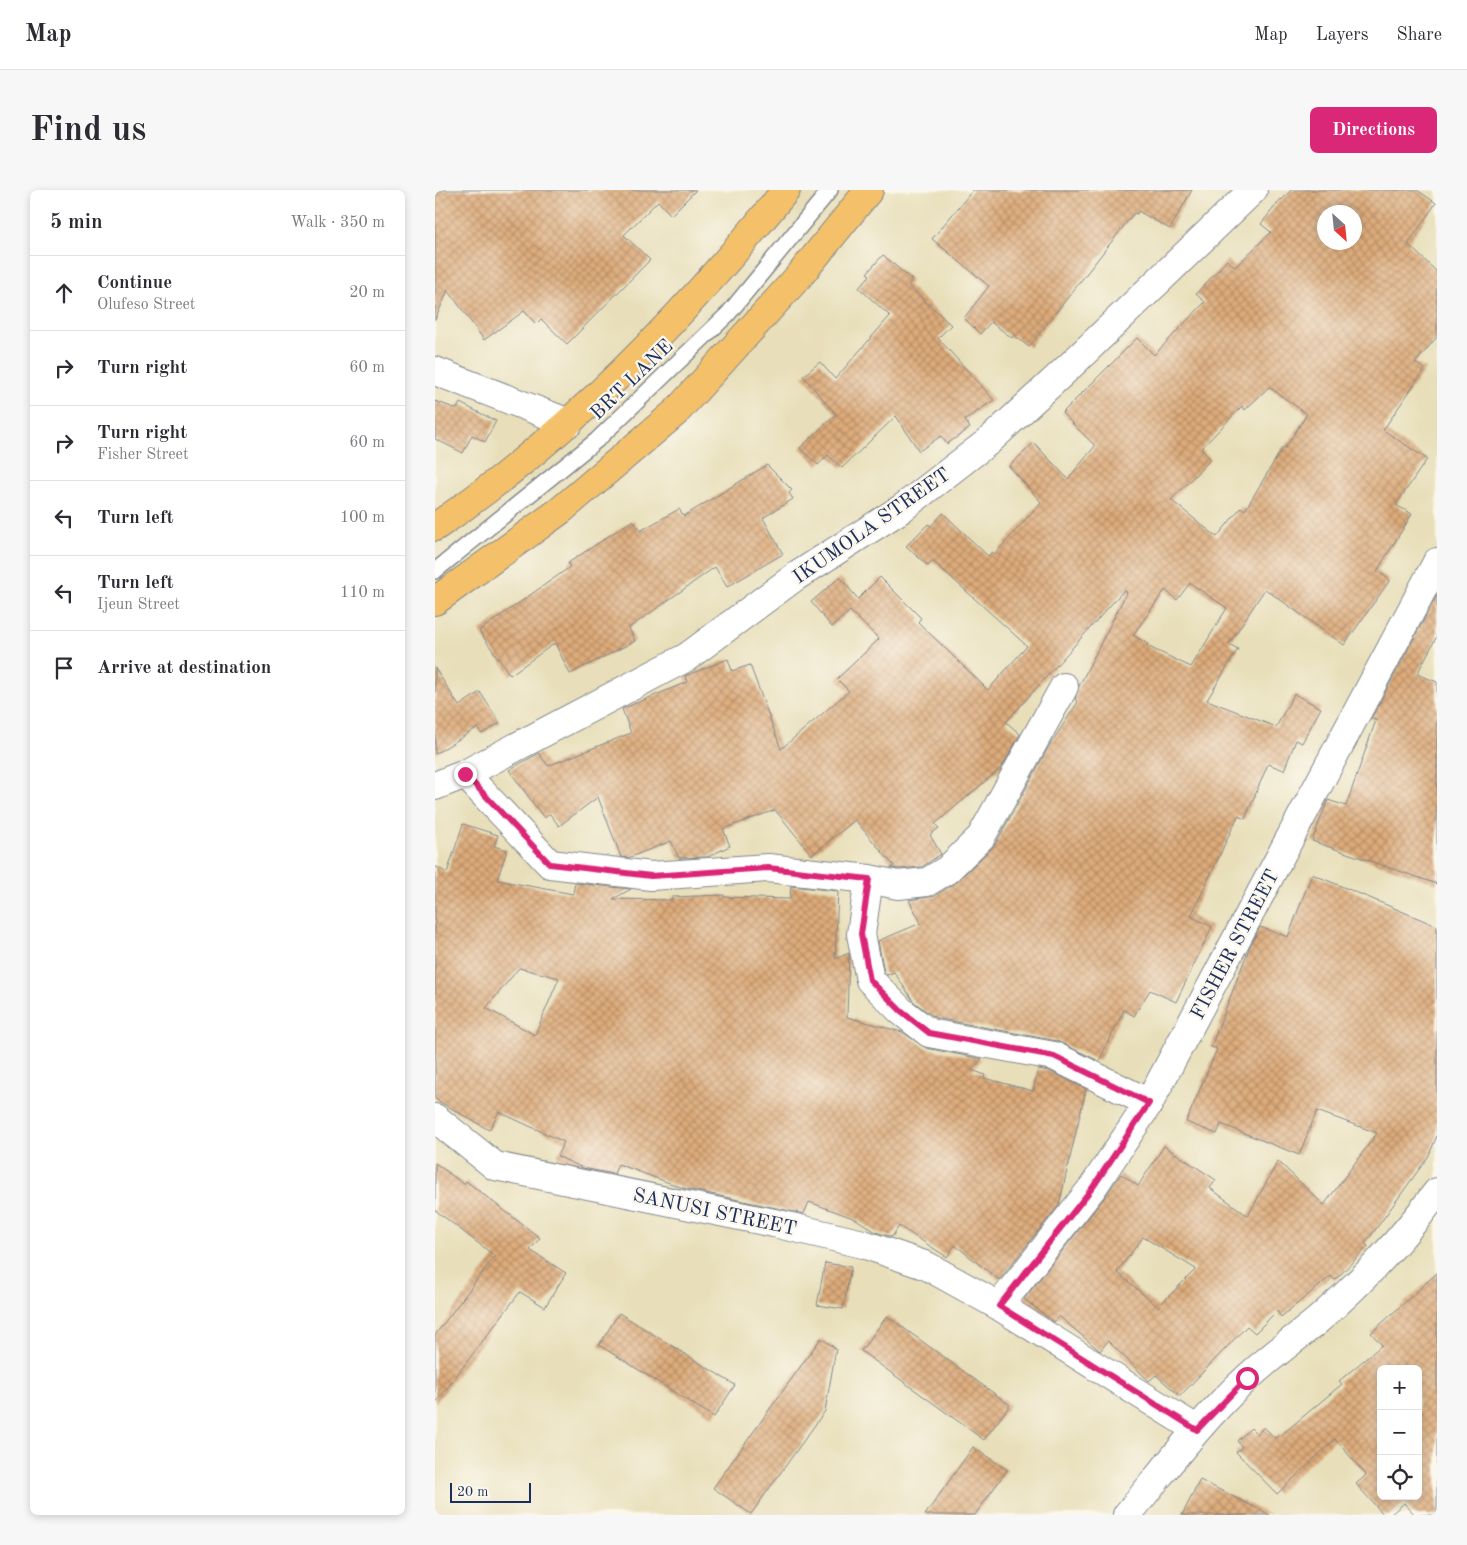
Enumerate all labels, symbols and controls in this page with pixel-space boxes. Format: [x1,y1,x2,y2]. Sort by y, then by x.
text: Map [25,23,72,47]
text: Map [1254,26,1288,44]
text: Layers [1316,26,1368,44]
text: Share [1396,26,1442,44]
button: Directions [1310,107,1437,153]
text: Find us [30,113,146,148]
north arrow [1317,205,1362,250]
text: 5 min [50,212,103,233]
text: Walk · 350 m [290,215,385,231]
text: Continue [97,274,172,293]
icon: ahead [50,279,78,307]
text: 20 m [349,285,385,301]
text: Olufeso Street [97,297,195,313]
street label: BRT LANE [587,336,677,424]
icon: right [50,354,78,382]
text: Turn right [97,359,187,378]
text: 60 m [349,360,385,376]
text: Turn right [97,424,187,443]
icon: right [50,429,78,457]
text: 60 m [349,435,385,451]
text: Fisher Street [97,447,189,463]
street label: IKUMOLA STREET [790,465,954,588]
icon: left [50,504,78,532]
text: Turn left [97,509,174,528]
text: 100 m [340,510,385,526]
text: Turn left [97,574,174,593]
icon: left [50,579,78,607]
text: 110 m [340,585,385,601]
text: Ijeun Street [97,597,180,613]
icon: arrive [50,654,78,682]
text: Arrive at destination [97,659,271,678]
route end [454,763,477,786]
street label: FISHER STREET [1188,867,1284,1023]
street label: SANUSI STREET [631,1186,798,1240]
map controls [1377,1365,1422,1500]
button: + [1377,1365,1422,1410]
route start [1236,1367,1259,1390]
button: − [1377,1410,1422,1455]
button: locate [1377,1455,1422,1500]
scale bar [450,1480,531,1503]
text: 20 m [457,1485,488,1499]

